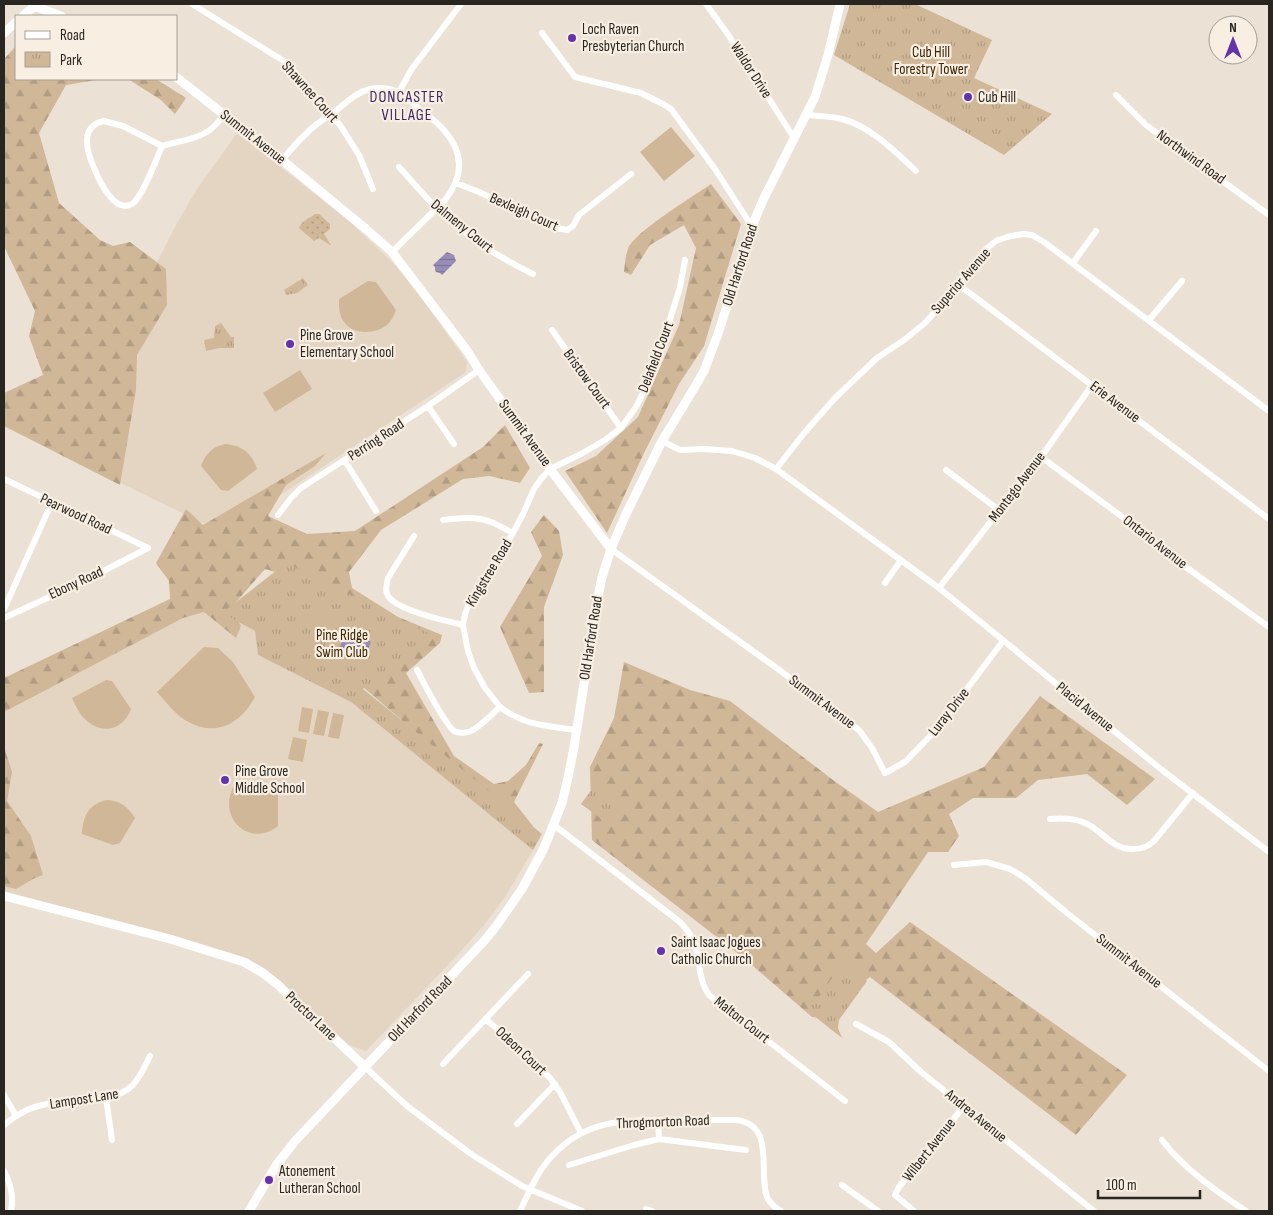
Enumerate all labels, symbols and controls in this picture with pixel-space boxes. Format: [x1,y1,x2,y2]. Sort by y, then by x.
legend [15,15,178,80]
north arrow [1208,15,1258,65]
text: N [1229,19,1237,36]
place label: Loch Raven Presbyterian Church [582,20,684,56]
text: Road [60,26,85,45]
marker: Loch Raven Presbyterian Church [566,32,578,44]
street label: Waldor Drive [726,38,776,102]
park label: Cub Hill Forestry Tower [894,43,969,79]
text: Park [60,51,82,70]
street label: Shawnee Court [277,57,343,127]
district label: DONCASTER VILLAGE [370,88,444,125]
place label: Cub Hill [978,88,1016,107]
marker: Cub Hill [962,91,974,103]
street label: Summit Avenue [216,105,290,169]
street label: Northwind Road [1153,126,1229,188]
street label: Bexleigh Court [487,188,562,236]
street label: Dalmeny Court [427,195,497,257]
street label: Old Harford Road [718,222,762,308]
street label: Superior Avenue [927,244,995,318]
street label: Delafield Court [634,318,678,395]
place label: Pine Grove Elementary School [300,326,394,362]
marker: Pine Grove Elementary School [284,338,296,350]
street label: Bristow Court [559,345,615,413]
street label: Erie Avenue [1086,377,1144,427]
street label: Summit Avenue [494,396,556,470]
street label: Perring Road [344,415,408,465]
street label: Montego Avenue [984,448,1050,526]
street label: Pearwood Road [37,489,115,539]
street label: Ontario Avenue [1119,511,1191,573]
street label: Kingstree Road [461,536,517,610]
street label: Ebony Road [46,562,106,604]
street label: Old Harford Road [575,595,607,681]
park label: Pine Ridge Swim Club [316,626,368,662]
street label: Summit Avenue [785,671,859,733]
street label: Placid Avenue [1052,678,1118,736]
street label: Luray Drive [924,684,974,740]
place label: Pine Grove Middle School [235,762,305,798]
marker: Pine Grove Middle School [219,774,231,786]
street label: Summit Avenue [1092,929,1166,993]
place label: Saint Isaac Jogues Catholic Church [671,933,761,969]
marker: Saint Isaac Jogues Catholic Church [655,945,667,957]
street label: Old Harford Road [384,972,456,1046]
street label: Proctor Lane [281,987,341,1045]
street label: Malton Court [710,992,774,1048]
street label: Odeon Court [491,1022,551,1080]
street label: Lampost Lane [48,1084,120,1114]
street label: Andrea Avenue [940,1085,1011,1147]
street label: Throgmorton Road [616,1111,710,1133]
street label: Wilbert Avenue [898,1114,960,1186]
place label: Atonement Lutheran School [278,1162,361,1198]
scale bar [1098,1168,1200,1200]
marker: Atonement Lutheran School [263,1174,275,1186]
text: 100 m [1106,1176,1137,1195]

